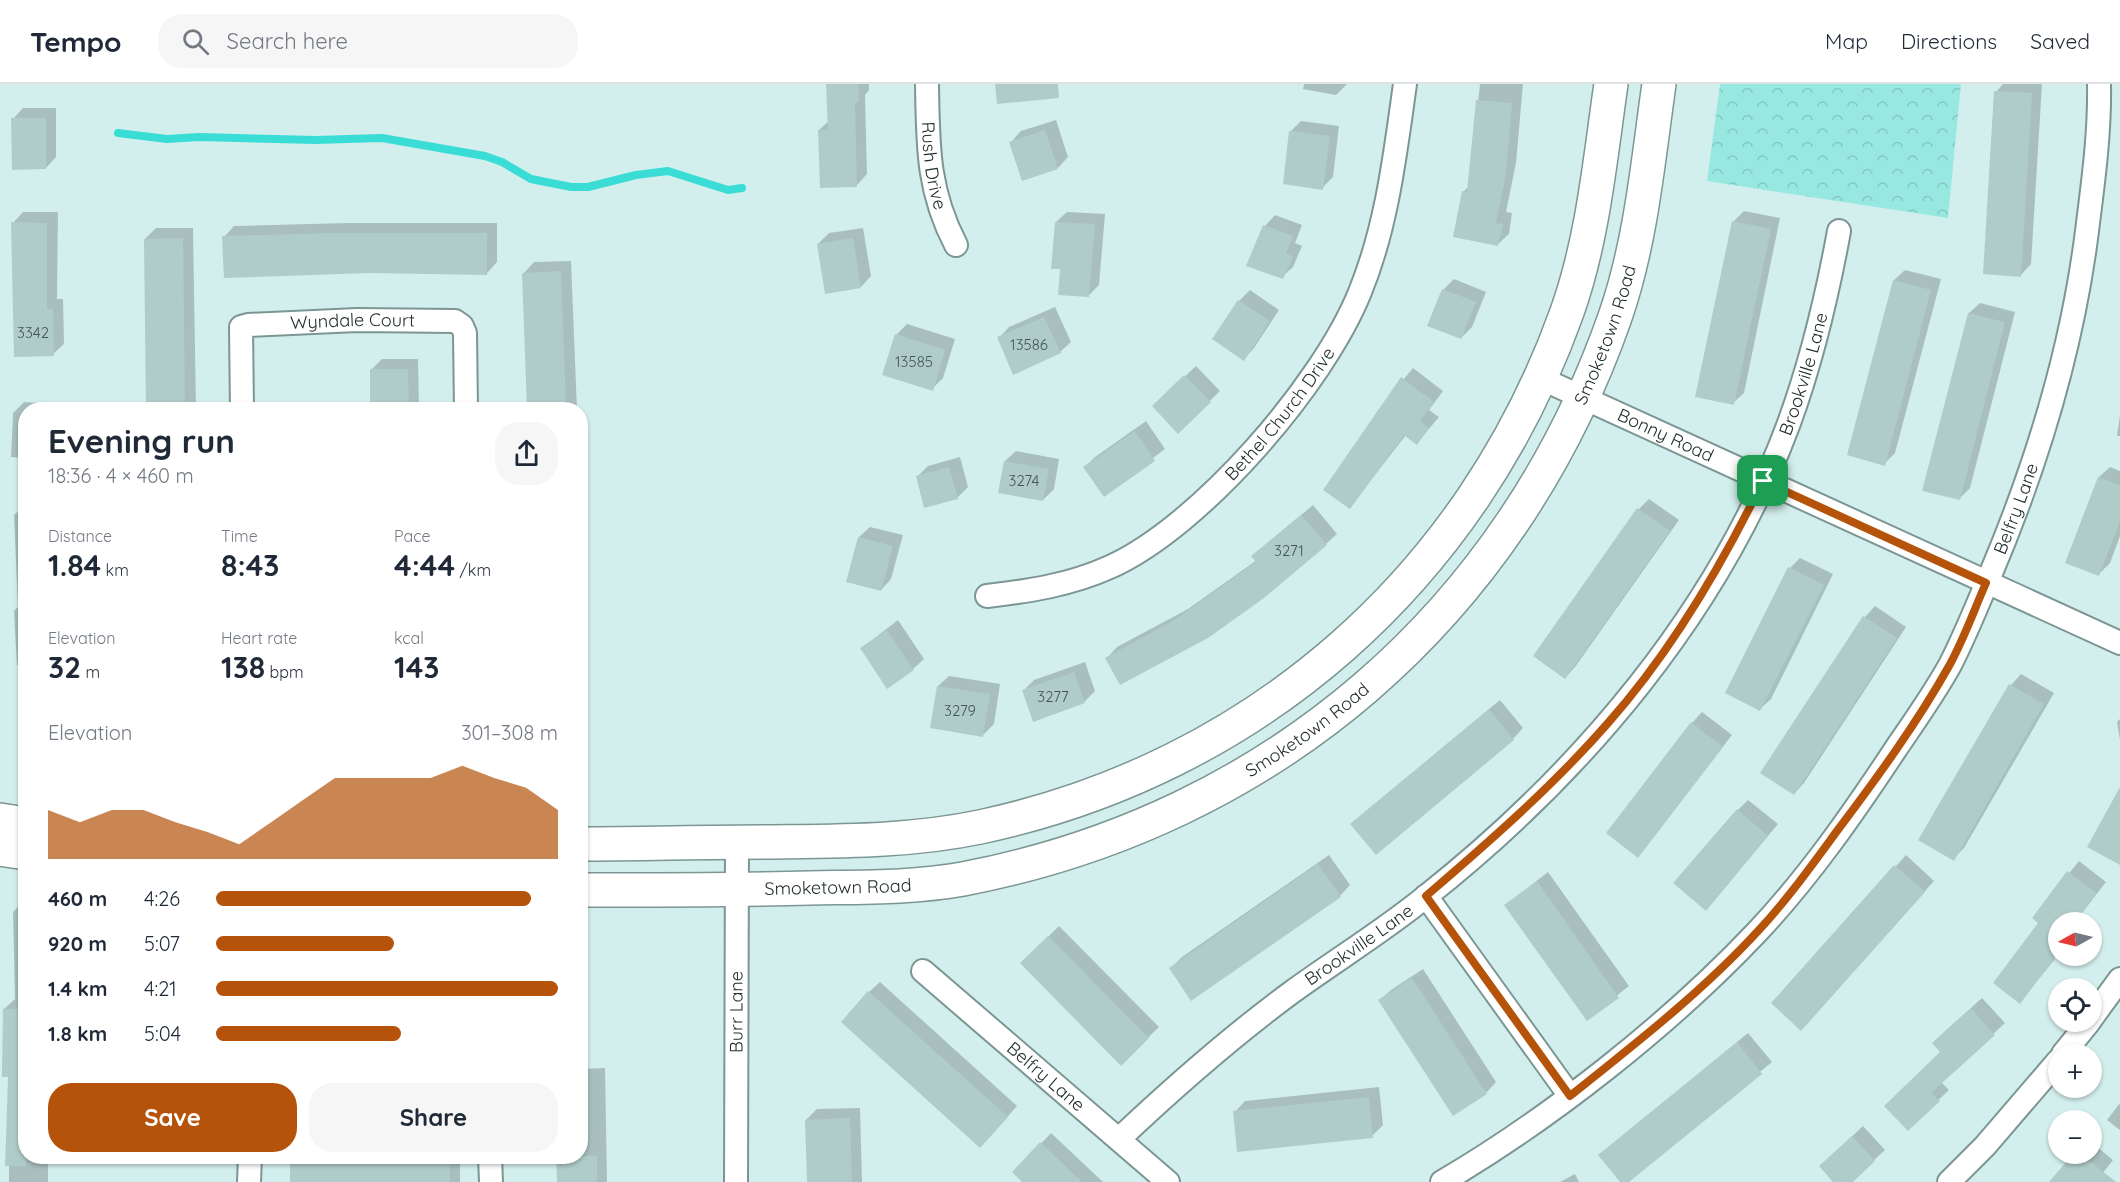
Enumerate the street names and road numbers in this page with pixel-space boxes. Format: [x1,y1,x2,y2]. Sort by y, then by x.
street label: Rush Drive [917,121,952,212]
street label: Smoketown Road [1569,263,1641,408]
street label: Wyndale Court [290,308,415,334]
street label: Brookville Lane [1773,310,1833,438]
street label: Bethel Church Drive [1220,343,1340,485]
street label: Bonny Road [1614,403,1717,467]
street label: Belfry Lane [1988,460,2043,558]
street label: Smoketown Road [1241,678,1374,782]
street label: Smoketown Road [764,873,912,900]
street label: Brookville Lane [1300,899,1418,990]
street label: Burr Lane [724,971,748,1053]
street label: Belfry Lane [1002,1036,1090,1116]

